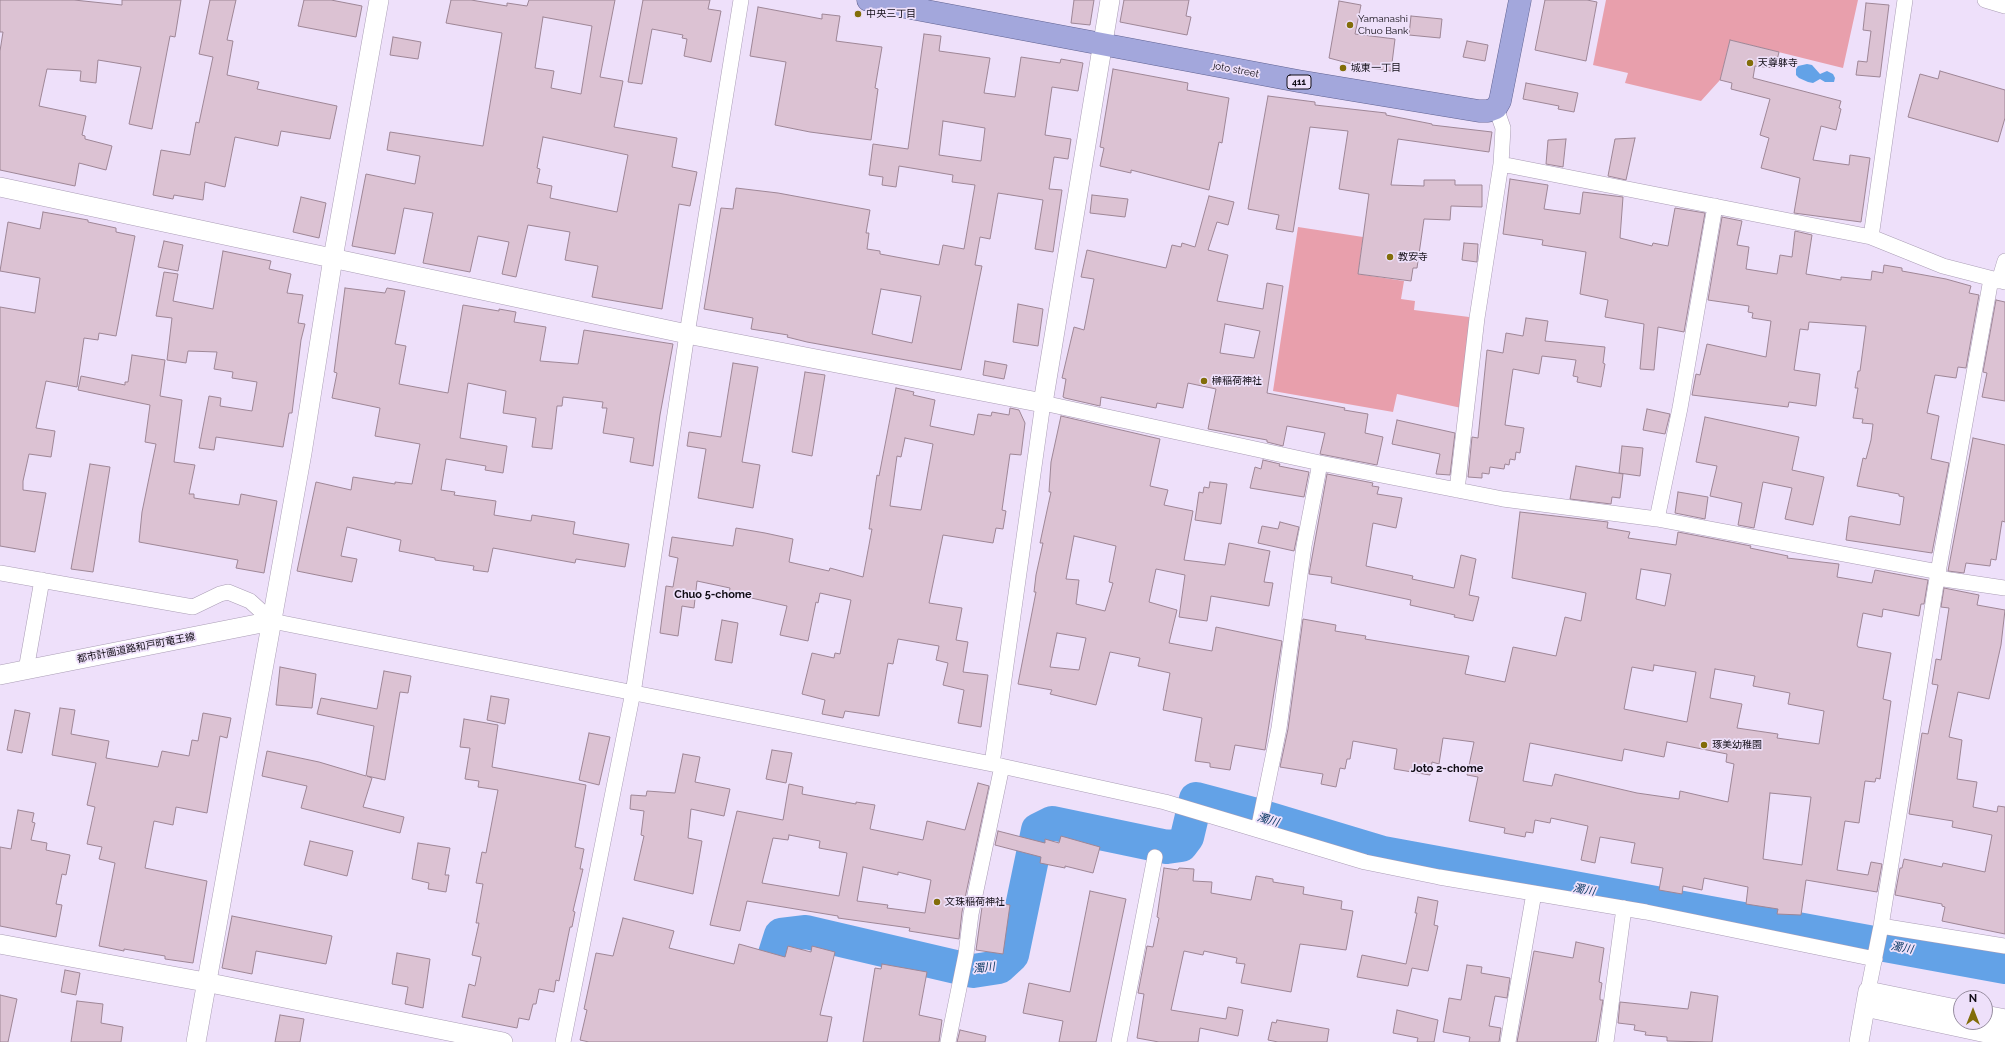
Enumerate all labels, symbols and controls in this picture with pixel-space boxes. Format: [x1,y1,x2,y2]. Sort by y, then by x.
place label: 中央三丁目 [866,8,916,20]
marker: 中央三丁目 [853,9,863,19]
place label: Yamanashi Chuo Bank [1358,13,1408,36]
marker: Yamanashi Chuo Bank [1345,20,1355,30]
place label: 天尊躰寺 [1758,57,1798,69]
marker: 天尊躰寺 [1745,58,1755,68]
street label: joto street [1212,60,1260,80]
place label: 城東一丁目 [1351,62,1401,74]
marker: 城東一丁目 [1338,63,1348,73]
road number: 411 [1287,75,1311,89]
place label: 教安寺 [1398,251,1428,263]
marker: 教安寺 [1385,252,1395,262]
place label: 榊稲荷神社 [1212,375,1262,387]
marker: 榊稲荷神社 [1199,376,1209,386]
district label: Chuo 5-chome [674,588,752,602]
street label: 都市計画道路和戸町竜王線 [76,631,196,665]
place label: 琢美幼稚園 [1712,739,1762,751]
marker: 琢美幼稚園 [1699,740,1709,750]
district label: Joto 2-chome [1411,762,1483,776]
water label: 濁川 [1256,811,1280,829]
water label: 濁川 [1572,882,1596,898]
place label: 文珠稲荷神社 [945,896,1005,908]
marker: 文珠稲荷神社 [932,897,942,907]
water label: 濁川 [1890,940,1914,956]
water label: 濁川 [972,960,996,976]
north arrow [1953,990,1993,1030]
text: N [1969,992,1977,1005]

